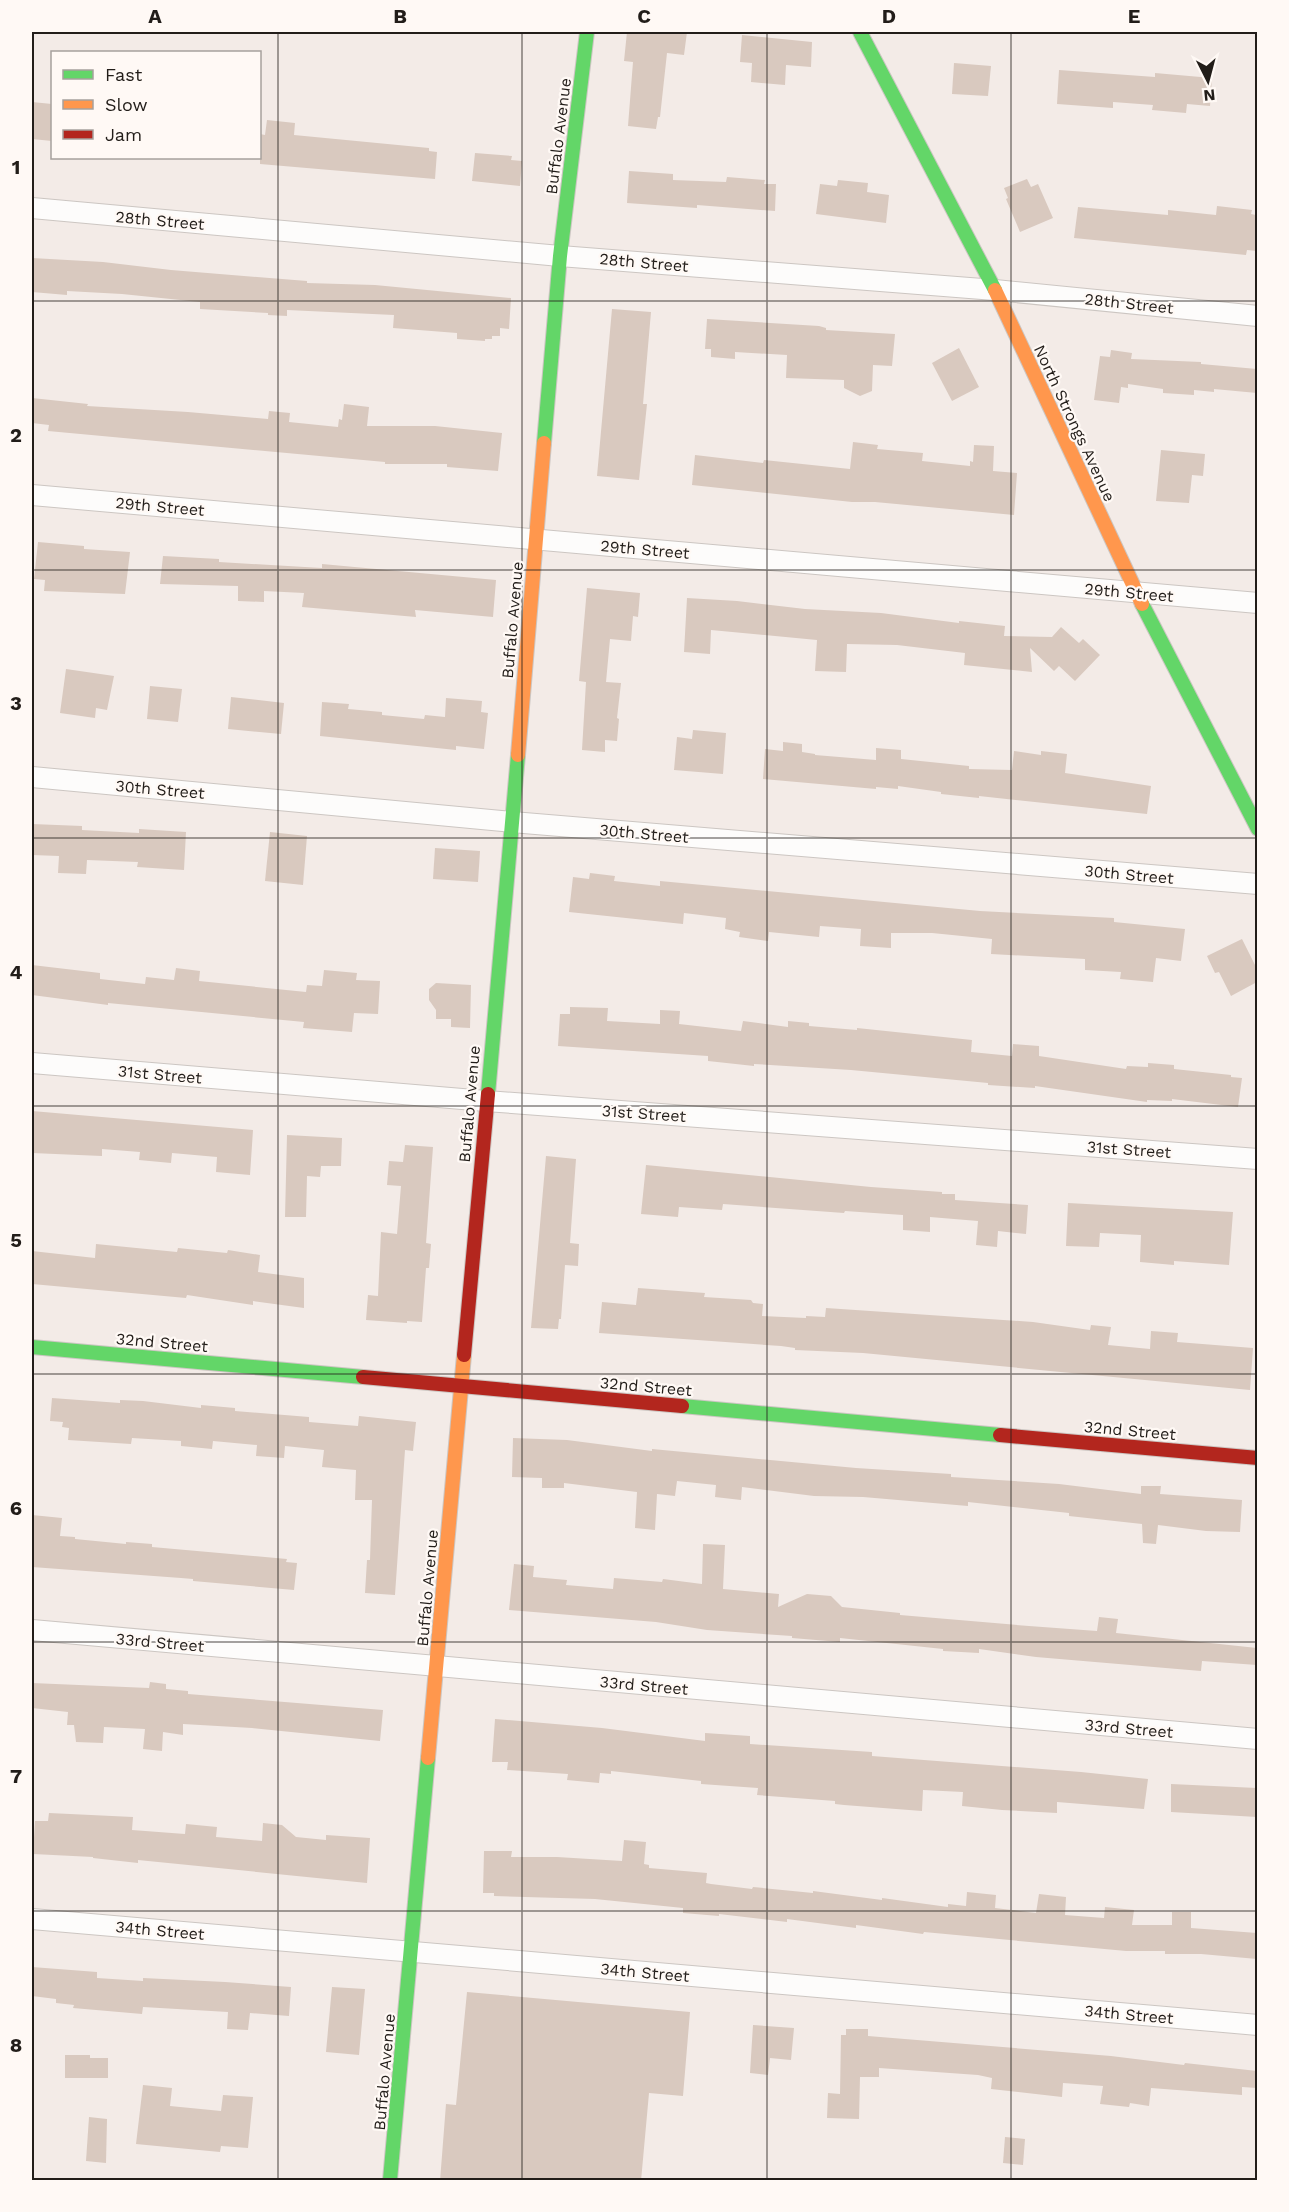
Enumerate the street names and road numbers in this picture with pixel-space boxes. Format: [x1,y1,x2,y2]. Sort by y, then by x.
street label: Buffalo Avenue [542,77,575,195]
street label: 28th Street [115,207,206,234]
street label: 28th Street [599,249,690,276]
street label: 28th Street [1083,289,1175,318]
street label: North Strongs Avenue [1030,342,1119,504]
street label: 29th Street [115,493,206,520]
street label: 29th Street [600,536,691,563]
street label: Buffalo Avenue [498,561,527,679]
street label: 29th Street [1084,579,1175,606]
street label: 30th Street [115,776,206,803]
street label: 30th Street [599,820,690,847]
street label: 30th Street [1084,861,1175,888]
street label: Buffalo Avenue [455,1045,484,1163]
street label: 31st Street [117,1061,203,1088]
street label: 31st Street [601,1101,687,1126]
street label: 31st Street [1086,1137,1172,1162]
street label: 32nd Street [115,1329,209,1356]
street label: 32nd Street [599,1373,693,1400]
street label: 32nd Street [1083,1417,1177,1444]
street label: Buffalo Avenue [413,1529,442,1647]
street label: 33rd Street [115,1629,205,1656]
street label: 33rd Street [599,1672,689,1699]
street label: 33rd Street [1084,1715,1174,1742]
street label: 34th Street [115,1917,206,1944]
street label: 34th Street [600,1959,691,1986]
street label: 34th Street [1084,2001,1175,2028]
street label: Buffalo Avenue [370,2013,399,2131]

